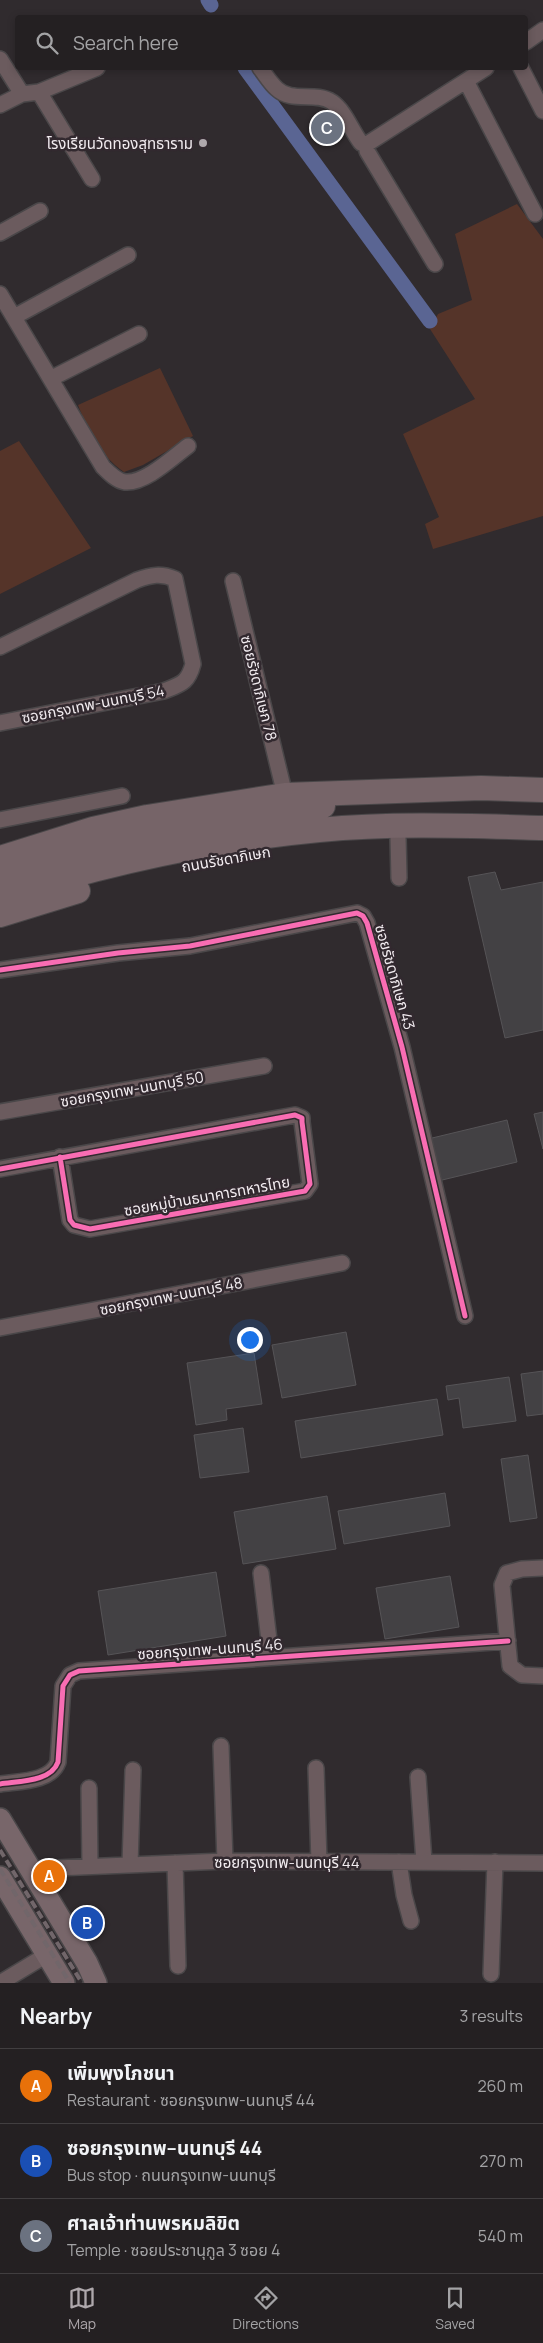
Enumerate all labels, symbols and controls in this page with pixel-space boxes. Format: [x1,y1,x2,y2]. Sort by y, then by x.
search box [15,15,528,70]
icon: search [33,29,61,57]
text: Search here [73,30,179,56]
pin: C [311,109,343,147]
place label: โรงเรียนวัดทองสุทธาราม [46,133,193,154]
marker: โรงเรียนวัดทองสุทธาราม [197,137,209,149]
street label: ซอยรัชดาภิเษก 78 [236,633,282,743]
street label: ซอยกรุงเทพ-นนทบุรี 54 [20,680,166,728]
street label: ถนนรัชดาภิเษก [180,841,272,877]
street label: ซอยรัชดาภิเษก 43 [370,922,420,1032]
street label: ซอยกรุงเทพ-นนทบุรี 50 [59,1066,205,1112]
street label: ซอยหมู่บ้านธนาคารทหารไทย [122,1171,292,1221]
street label: ซอยกรุงเทพ-นนทบุรี 48 [98,1272,244,1320]
your location [237,1327,263,1353]
street label: ซอยกรุงเทพ-นนทบุรี 46 [137,1633,283,1665]
street label: ซอยกรุงเทพ-นนทบุรี 44 [214,1852,360,1873]
pin: A [33,1857,65,1895]
pin: B [71,1904,103,1942]
text: Nearby [20,2002,92,2030]
text: 3 results [460,2005,523,2027]
text: เพิ่มพุงโภชนา [67,2060,175,2086]
text: A [31,2075,41,2097]
text: 260 m [477,2075,523,2097]
text: Restaurant · ซอยกรุงเทพ-นนทบุรี 44 [67,2089,315,2111]
text: ซอยกรุงเทพ–นนทบุรี 44 [67,2135,262,2161]
text: B [31,2150,41,2172]
text: 270 m [479,2150,523,2172]
text: Bus stop · ถนนกรุงเทพ-นนทบุรี [67,2164,276,2186]
text: ศาลเจ้าท่านพรหมลิขิต [67,2210,240,2236]
text: C [30,2225,42,2247]
text: 540 m [478,2225,523,2247]
text: Temple · ซอยประชานุกูล 3 ซอย 4 [67,2239,280,2261]
tab: Map [68,2284,96,2333]
tab: Directions [233,2284,299,2333]
tab: Saved [435,2284,475,2333]

